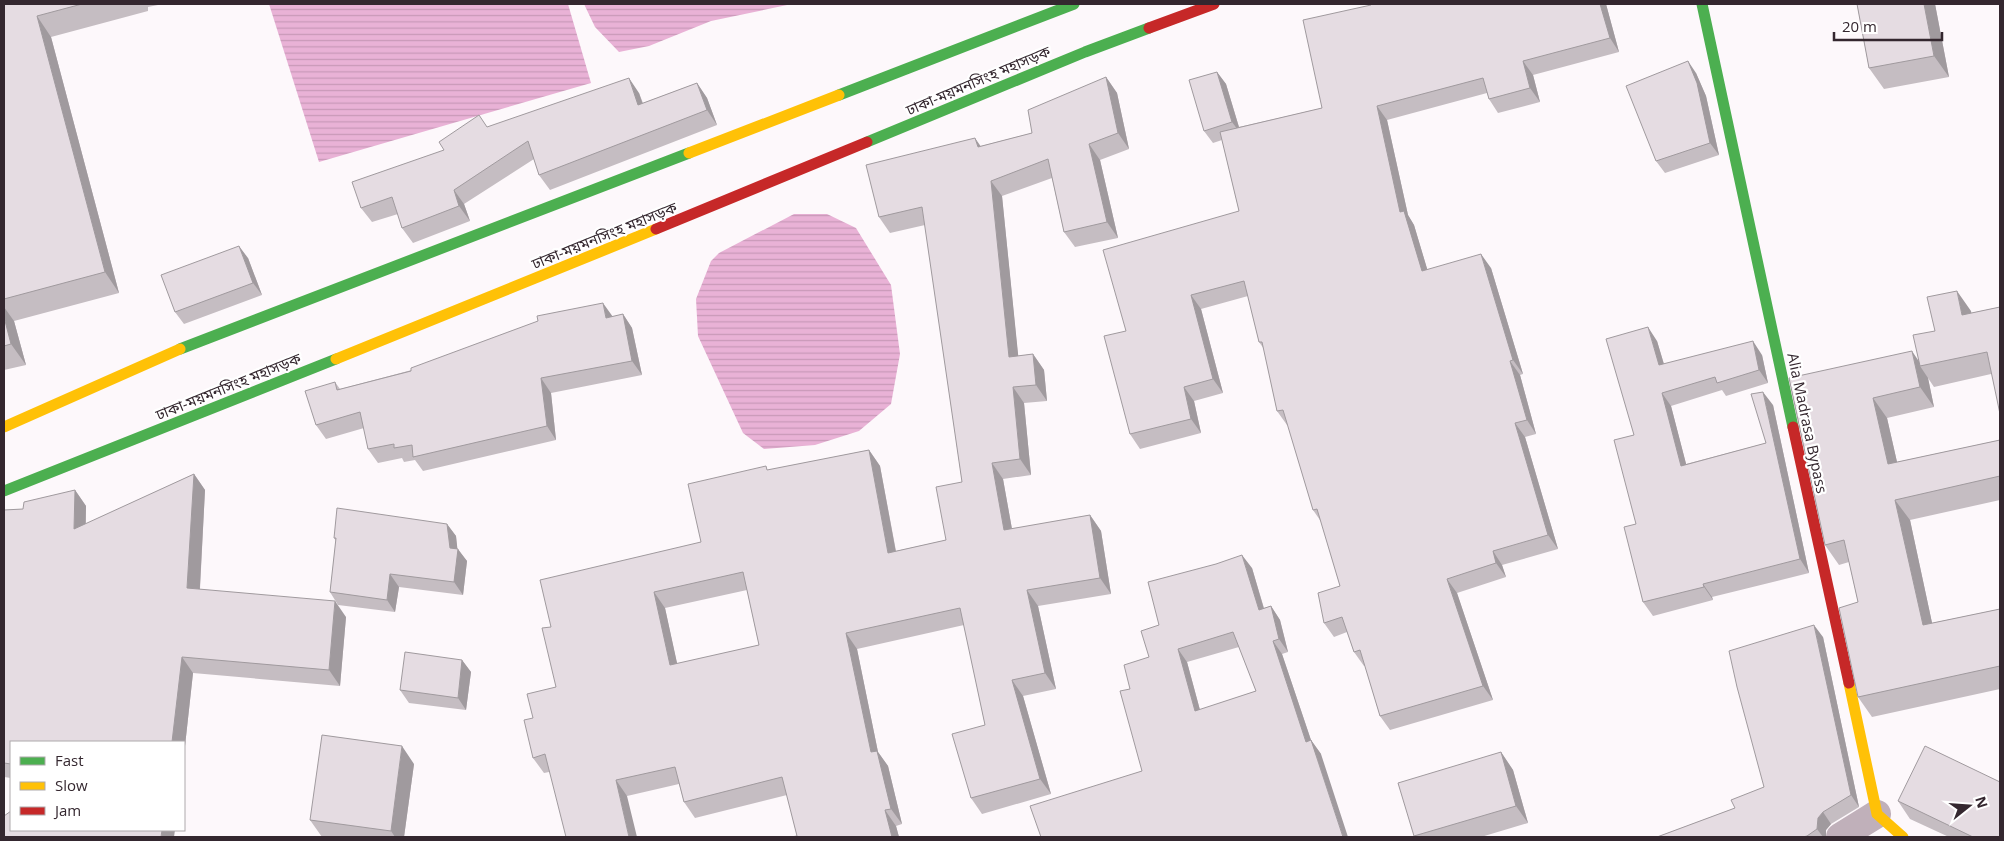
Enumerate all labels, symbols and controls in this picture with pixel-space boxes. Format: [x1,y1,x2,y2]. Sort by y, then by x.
scale bar [1834,10,1942,42]
text: 20 m [1842,16,1877,36]
street label: ঢাকা-ময়মনসিংহ মহাসড়ক [902,40,1054,120]
street label: ঢাকা-ময়মনসিংহ মহাসড়ক [527,196,680,274]
street label: ঢাকা-ময়মনসিংহ মহাসড়ক [151,347,304,425]
street label: Alia Madrasa Bypass [1783,351,1833,495]
legend [10,741,185,831]
text: Fast [55,750,84,770]
text: Slow [55,775,88,795]
north arrow [1944,781,1994,831]
text: N [1971,794,1993,810]
text: Jam [53,800,81,820]

